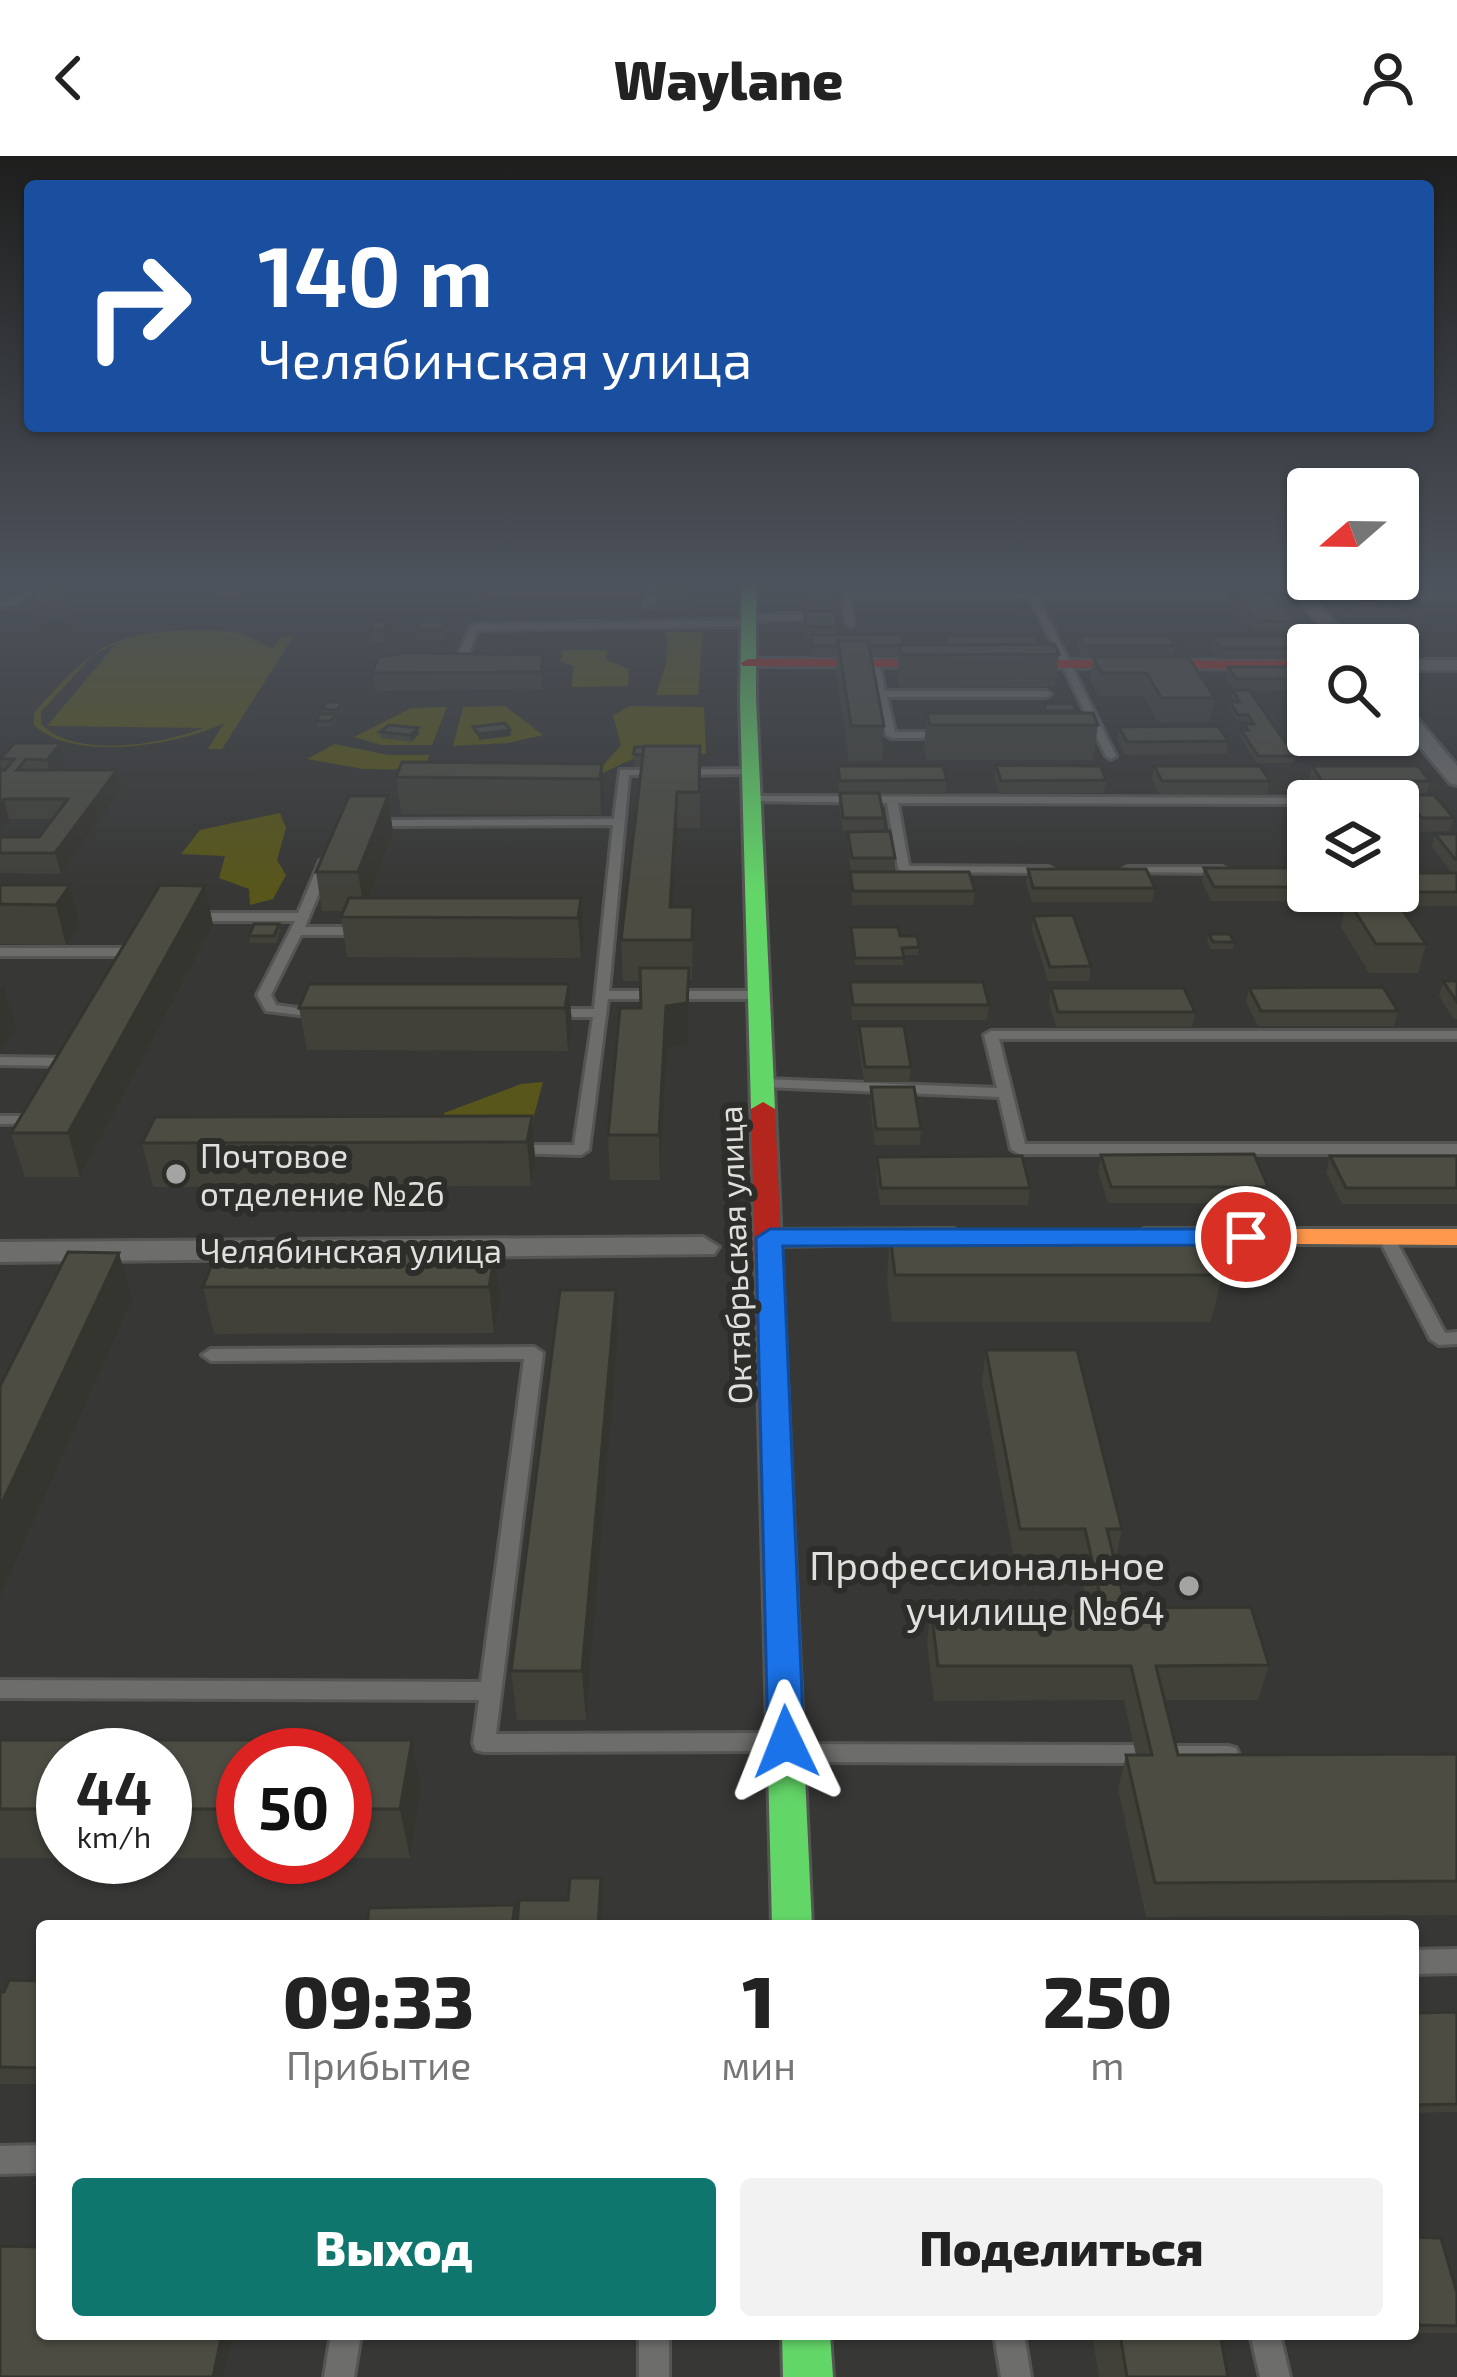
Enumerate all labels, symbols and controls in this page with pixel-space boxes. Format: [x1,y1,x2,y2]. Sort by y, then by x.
icon: back [36,45,102,111]
icon: person [1355,45,1421,111]
text: Waylane [614,46,843,111]
text: 140 m [258,223,493,324]
icon: right [60,228,216,384]
text: Челябинская улица [258,325,752,390]
north arrow [1287,468,1419,600]
map controls [1287,468,1419,912]
button: search [1287,624,1419,756]
button: layers [1287,780,1419,912]
street label: Октябрьская улица [709,1105,760,1405]
place label: Почтовое отделение №26 [200,1135,445,1213]
marker: Почтовое отделение №26 [163,1161,189,1187]
pin [1195,1186,1297,1288]
icon: arrive [1213,1204,1279,1270]
street label: Челябинская улица [200,1230,502,1271]
place label: Профессиональное училище №64 [809,1541,1165,1634]
marker: Профессиональное училище №64 [1176,1573,1202,1599]
position arrow [723,1679,849,1805]
speed limit sign: 50 [216,1728,372,1884]
text: 44 [76,1755,152,1827]
text: km/h [77,1818,151,1854]
text: 09:33 [283,1956,474,2042]
text: 1 [742,1956,775,2042]
text: 250 [1043,1956,1172,2042]
text: Прибытие [286,2041,471,2088]
text: мин [721,2041,796,2088]
text: m [1090,2041,1125,2088]
button: Выход [72,2178,716,2316]
button: Поделиться [740,2178,1383,2316]

